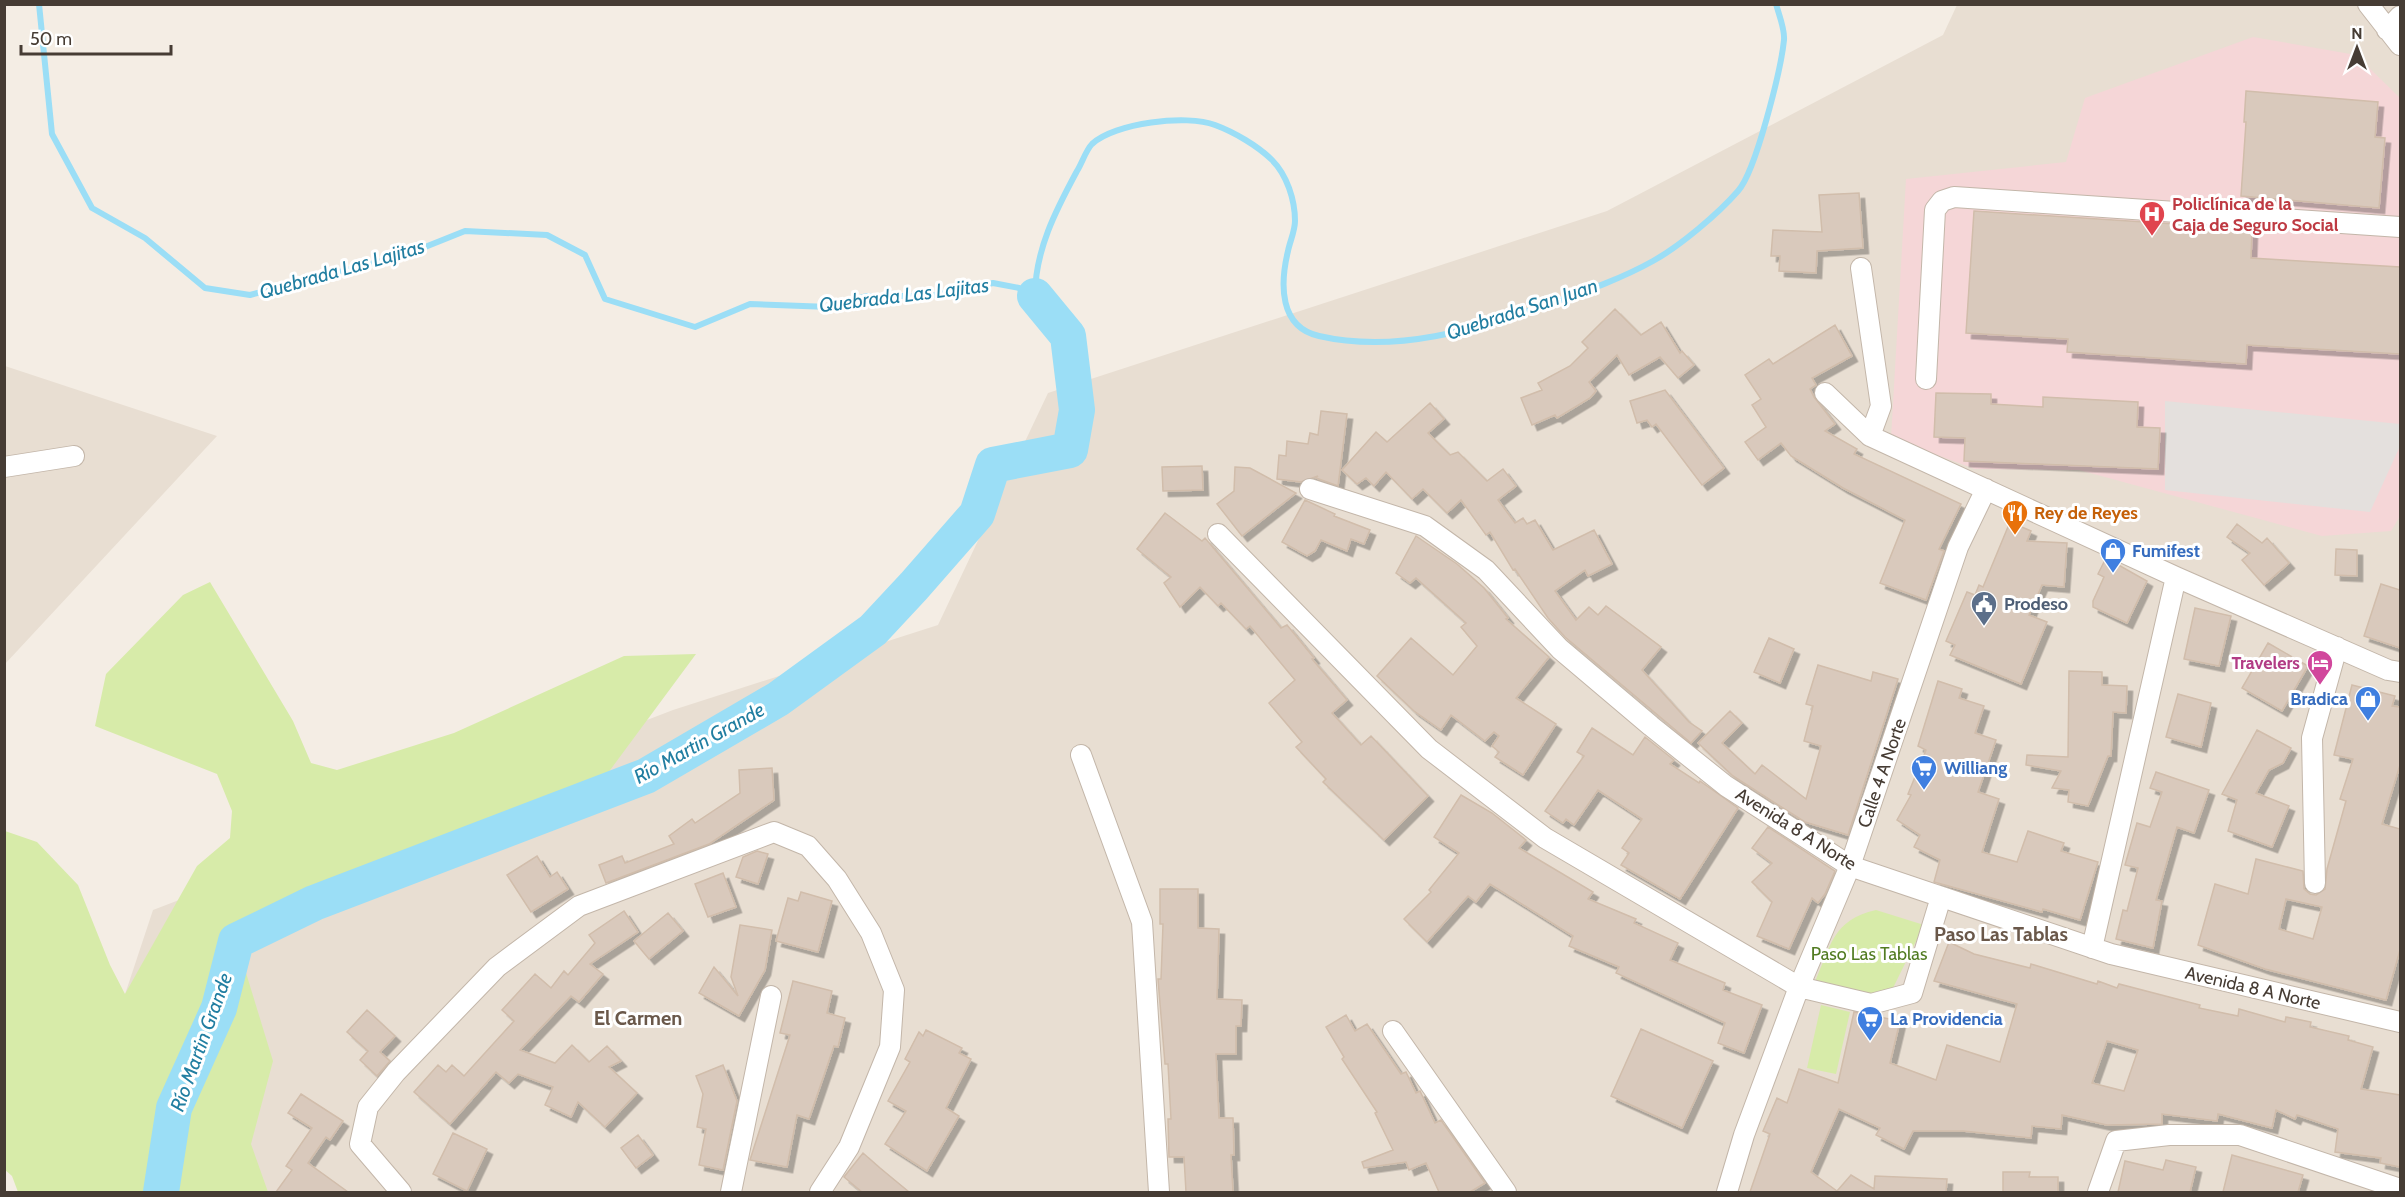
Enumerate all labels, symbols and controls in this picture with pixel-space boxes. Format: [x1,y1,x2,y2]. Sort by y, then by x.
scale bar [21,18,171,56]
north arrow [2327,18,2387,78]
text: N [2351,24,2363,43]
text: 50 m [30,28,72,50]
place label: Policlínica de la Caja de Seguro Social [2172,193,2339,236]
hospital icon: Policlínica de la Caja de Seguro Social [2137,199,2167,237]
water label: Quebrada Las Lajitas [257,234,428,304]
water label: Quebrada Las Lajitas [818,273,990,317]
water label: Quebrada San Juan [1443,273,1601,345]
restaurant icon: Rey de Reyes [2000,498,2030,536]
place label: Rey de Reyes [2034,502,2138,524]
shop icon: Fumifest [2098,536,2128,574]
place label: Fumifest [2132,540,2200,562]
public building icon: Prodeso [1969,589,1999,627]
place label: Prodeso [2004,593,2068,615]
hotel icon: Travelers [2305,648,2335,686]
place label: Travelers [2232,652,2300,674]
shop icon: Bradica [2353,684,2383,722]
place label: Bradica [2290,688,2348,710]
water label: Río Martin Grande [630,697,768,789]
street label: Calle 4 A Norte [1853,715,1911,831]
supermarket icon: Williang [1909,753,1939,791]
place label: Williang [1944,757,2007,779]
street label: Avenida 8 A Norte [1732,783,1860,875]
district label: Paso Las Tablas [1934,922,2068,946]
park label: Paso Las Tablas [1811,943,1927,965]
street label: Avenida 8 A Norte [2183,962,2323,1014]
water label: Río Martin Grande [165,970,237,1114]
supermarket icon: La Providencia [1855,1004,1885,1042]
district label: El Carmen [594,1006,682,1030]
place label: La Providencia [1890,1008,2003,1030]

